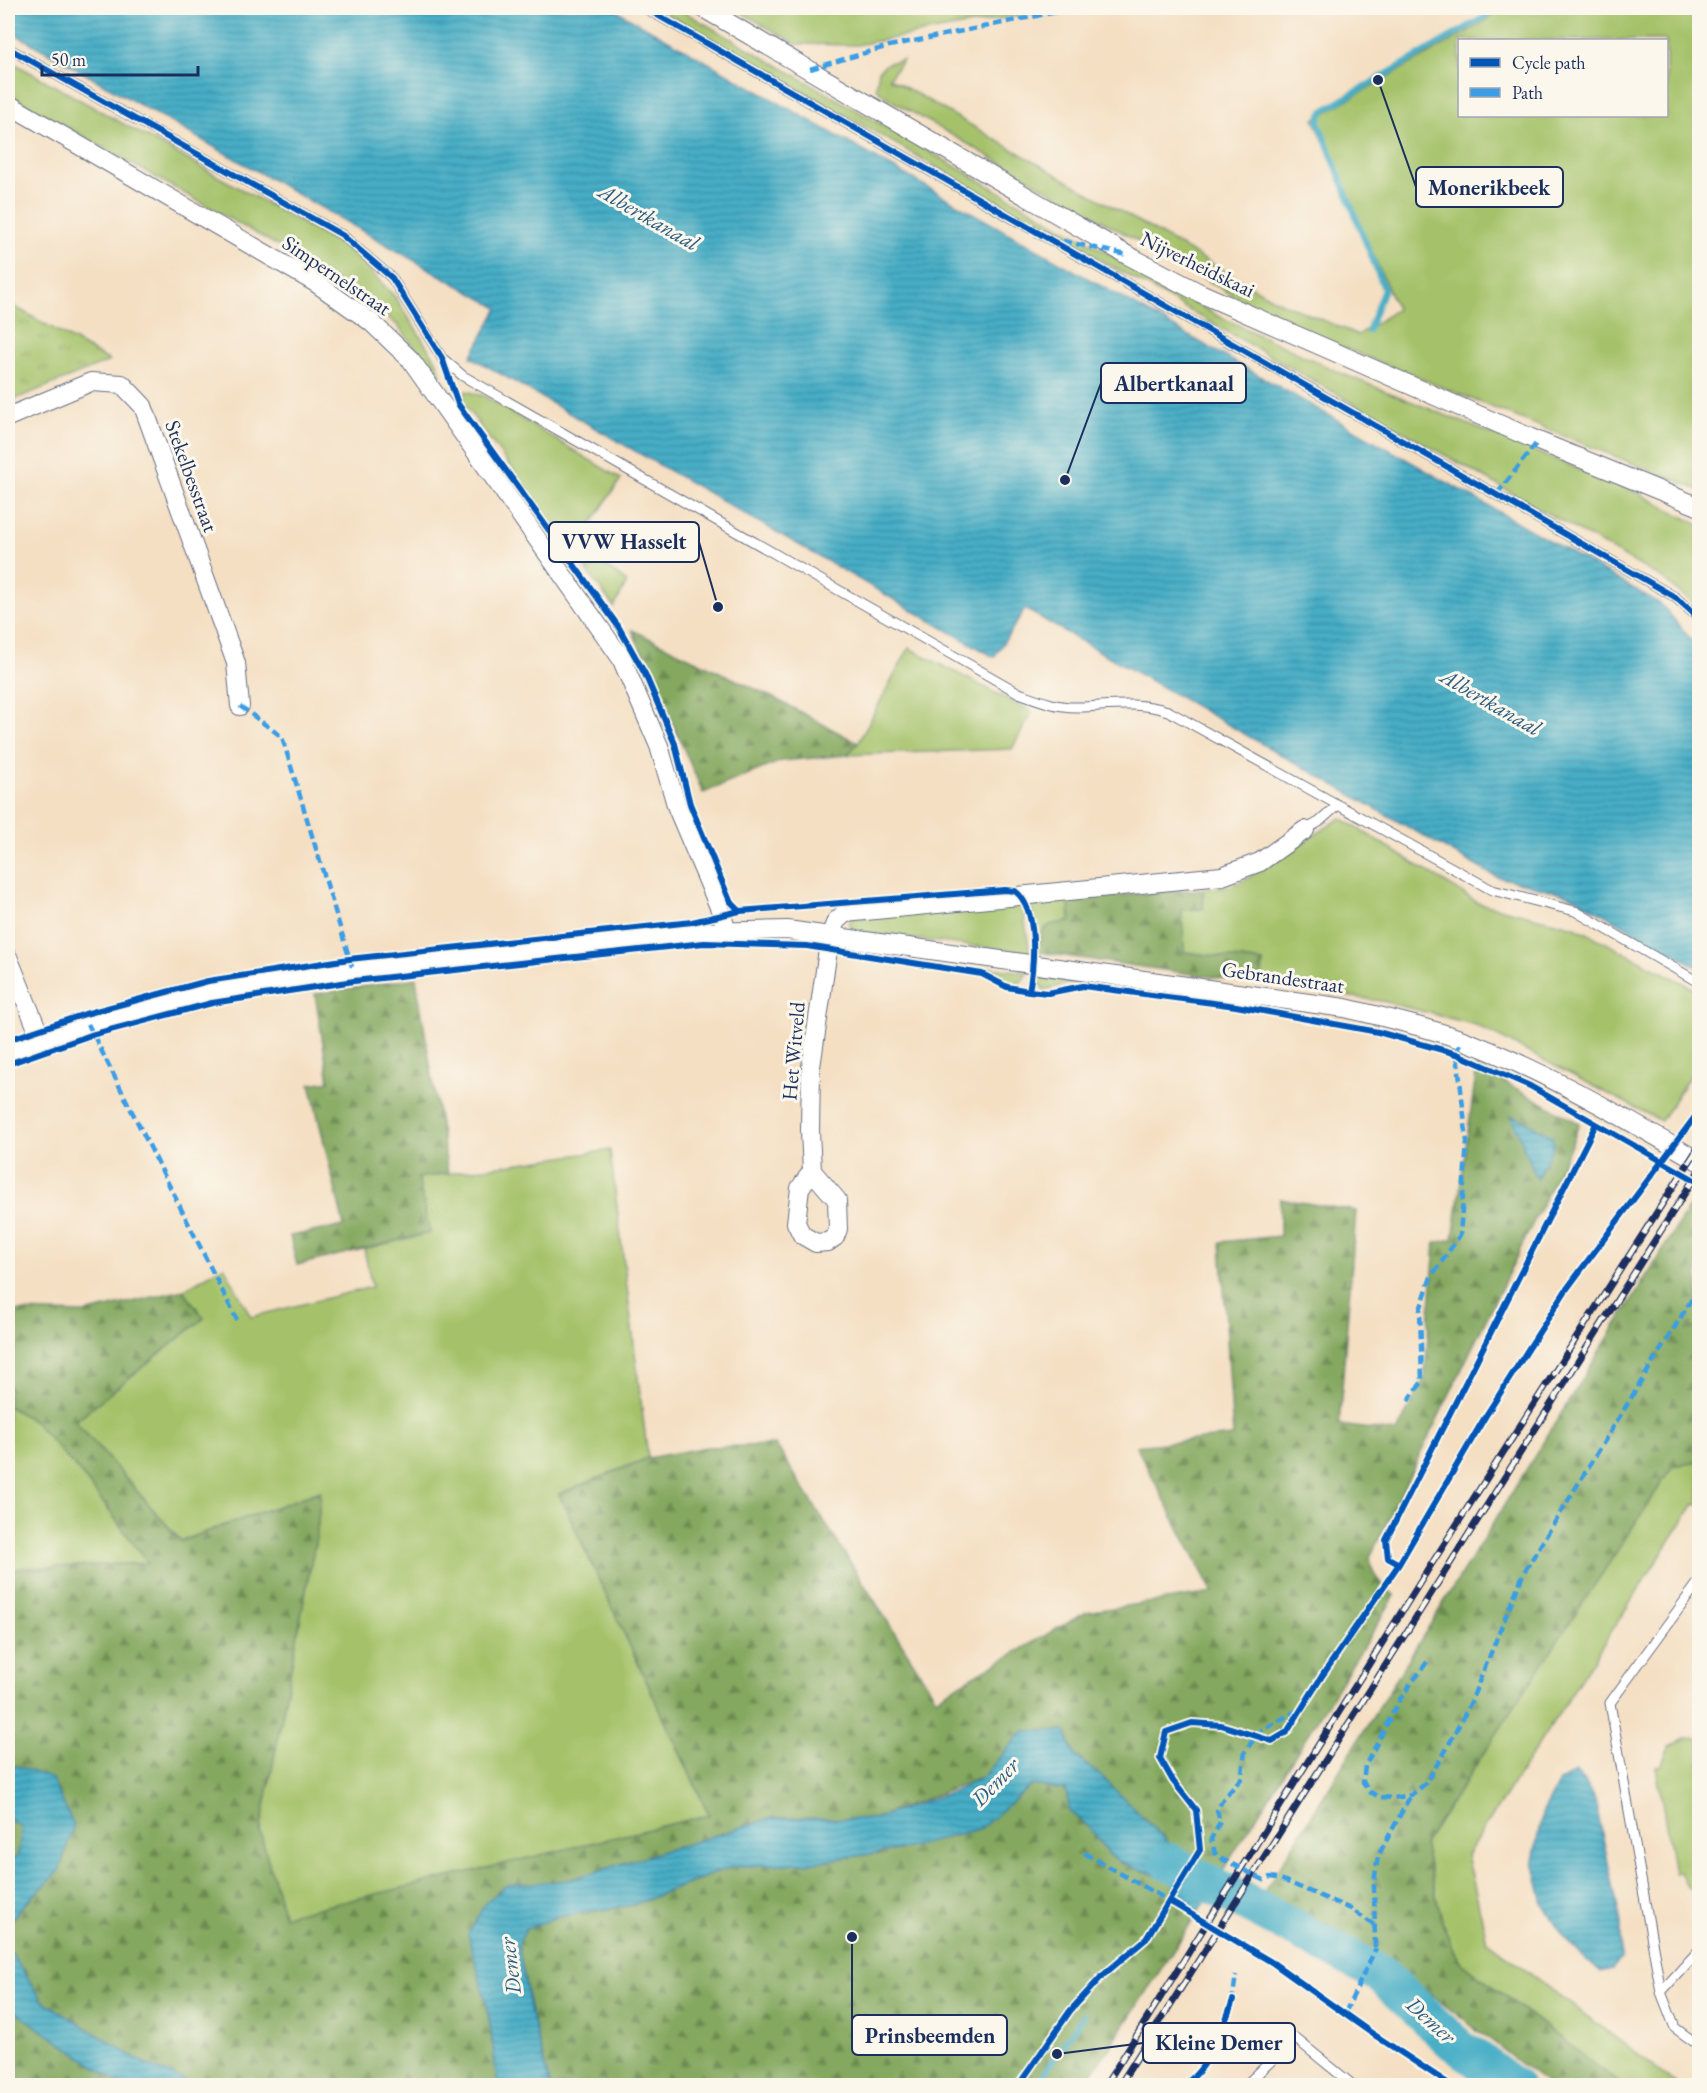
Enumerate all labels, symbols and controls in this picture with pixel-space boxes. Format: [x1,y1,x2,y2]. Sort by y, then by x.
scale bar [42,39,198,77]
legend [1458,39,1668,117]
text: 50 m [51,48,86,71]
text: Cycle path [1512,51,1586,74]
text: Path [1512,81,1543,104]
callout: Monerikbeek [1416,167,1563,207]
text: Monerikbeek [1428,173,1551,202]
water label: Albertkanaal [592,176,705,258]
street label: Nijverheidskaai [1136,225,1260,303]
street label: Simpernelstraat [277,229,397,321]
callout: Albertkanaal [1101,363,1246,403]
text: Albertkanaal [1113,369,1234,398]
street label: Stekelbesstraat [159,416,225,536]
callout: VVW Hasselt [549,522,699,562]
text: VVW Hasselt [561,527,687,556]
water label: Albertkanaal [1434,661,1547,743]
street label: Gebrandestraat [1220,955,1346,999]
street label: Het Witveld [775,1000,811,1102]
water label: Demer [964,1750,1026,1813]
water label: Demer [492,1934,528,1997]
water label: Demer [1399,1989,1463,2051]
callout: Prinsbeemden [852,2015,1007,2055]
text: Prinsbeemden [865,2021,996,2050]
callout: Kleine Demer [1143,2023,1295,2063]
text: Kleine Demer [1155,2028,1284,2057]

